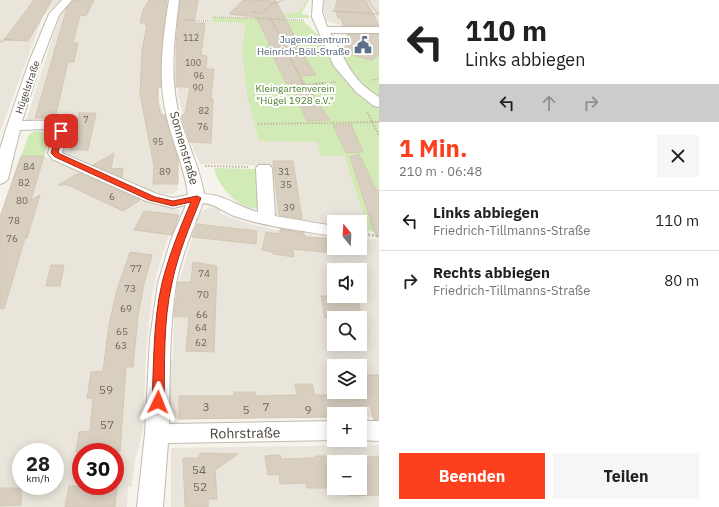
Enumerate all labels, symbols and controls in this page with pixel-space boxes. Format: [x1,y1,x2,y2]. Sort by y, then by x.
text: 110 m [465,12,547,49]
icon: left [399,16,451,68]
house number: 112 [183,32,199,43]
place label: Jugendzentrum Heinrich-Böll-Straße [257,33,351,58]
public building icon: Jugendzentrum Heinrich-Böll-Straße [353,35,373,55]
text: Links abbiegen [465,48,585,71]
house number: 100 [185,57,201,68]
street label: Hügelstraße [12,58,43,115]
house number: 96 [194,70,204,81]
house number: 90 [193,82,203,93]
park label: Kleingartenverein "Hügel 1928 e.V." [255,82,335,107]
icon: left [496,92,518,114]
icon: ahead [538,92,560,114]
icon: right [580,92,602,114]
house number: 82 [199,105,209,116]
street label: Sonnenstraße [167,109,202,187]
pin [44,114,78,148]
house number: 7 [83,114,89,125]
icon: arrive [50,120,72,142]
house number: 76 [198,121,208,132]
text: 1 Min. [399,132,467,164]
button: close [657,135,699,177]
house number: 95 [153,136,163,147]
house number: 84 [23,160,35,173]
text: 210 m · 06:48 [399,163,482,180]
house number: 89 [159,165,171,178]
house number: 31 [278,165,290,178]
house number: 82 [18,176,30,189]
house number: 35 [280,178,292,191]
house number: 6 [109,190,115,203]
house number: 80 [16,194,28,207]
house number: 39 [283,201,295,214]
text: Links abbiegen [433,203,539,222]
icon: left [399,210,421,232]
text: 110 m [655,211,699,230]
house number: 78 [8,214,20,227]
north arrow [327,215,367,255]
map controls [327,215,367,495]
text: Friedrich-Tillmanns-Straße [433,222,590,239]
house number: 76 [6,232,18,245]
house number: 77 [130,262,142,275]
button: sound [327,263,367,303]
text: Rechts abbiegen [433,263,550,282]
house number: 74 [198,267,210,280]
icon: right [399,270,421,292]
text: 80 m [664,271,699,290]
house number: 73 [124,282,136,295]
text: Friedrich-Tillmanns-Straße [433,282,590,299]
house number: 70 [197,288,209,301]
house number: 69 [120,302,132,315]
house number: 66 [196,308,208,321]
button: search [327,311,367,351]
house number: 64 [195,321,207,334]
house number: 65 [116,325,128,338]
house number: 62 [195,336,207,349]
house number: 63 [115,339,127,352]
button: layers [327,359,367,399]
position arrow [137,381,179,423]
house number: 59 [99,382,113,397]
house number: 3 [202,399,210,414]
house number: 7 [262,399,270,414]
house number: 5 [242,402,250,417]
house number: 9 [304,402,312,417]
button: + [327,407,367,447]
house number: 57 [100,417,114,432]
street label: Rohrstraße [210,423,281,443]
speed limit sign: 30 [72,443,124,495]
text: 28 [26,450,50,477]
button: Beenden [399,453,545,499]
button: Teilen [553,453,699,499]
button: − [327,455,367,495]
house number: 54 [192,462,206,477]
text: km/h [26,472,50,485]
house number: 52 [193,479,207,494]

